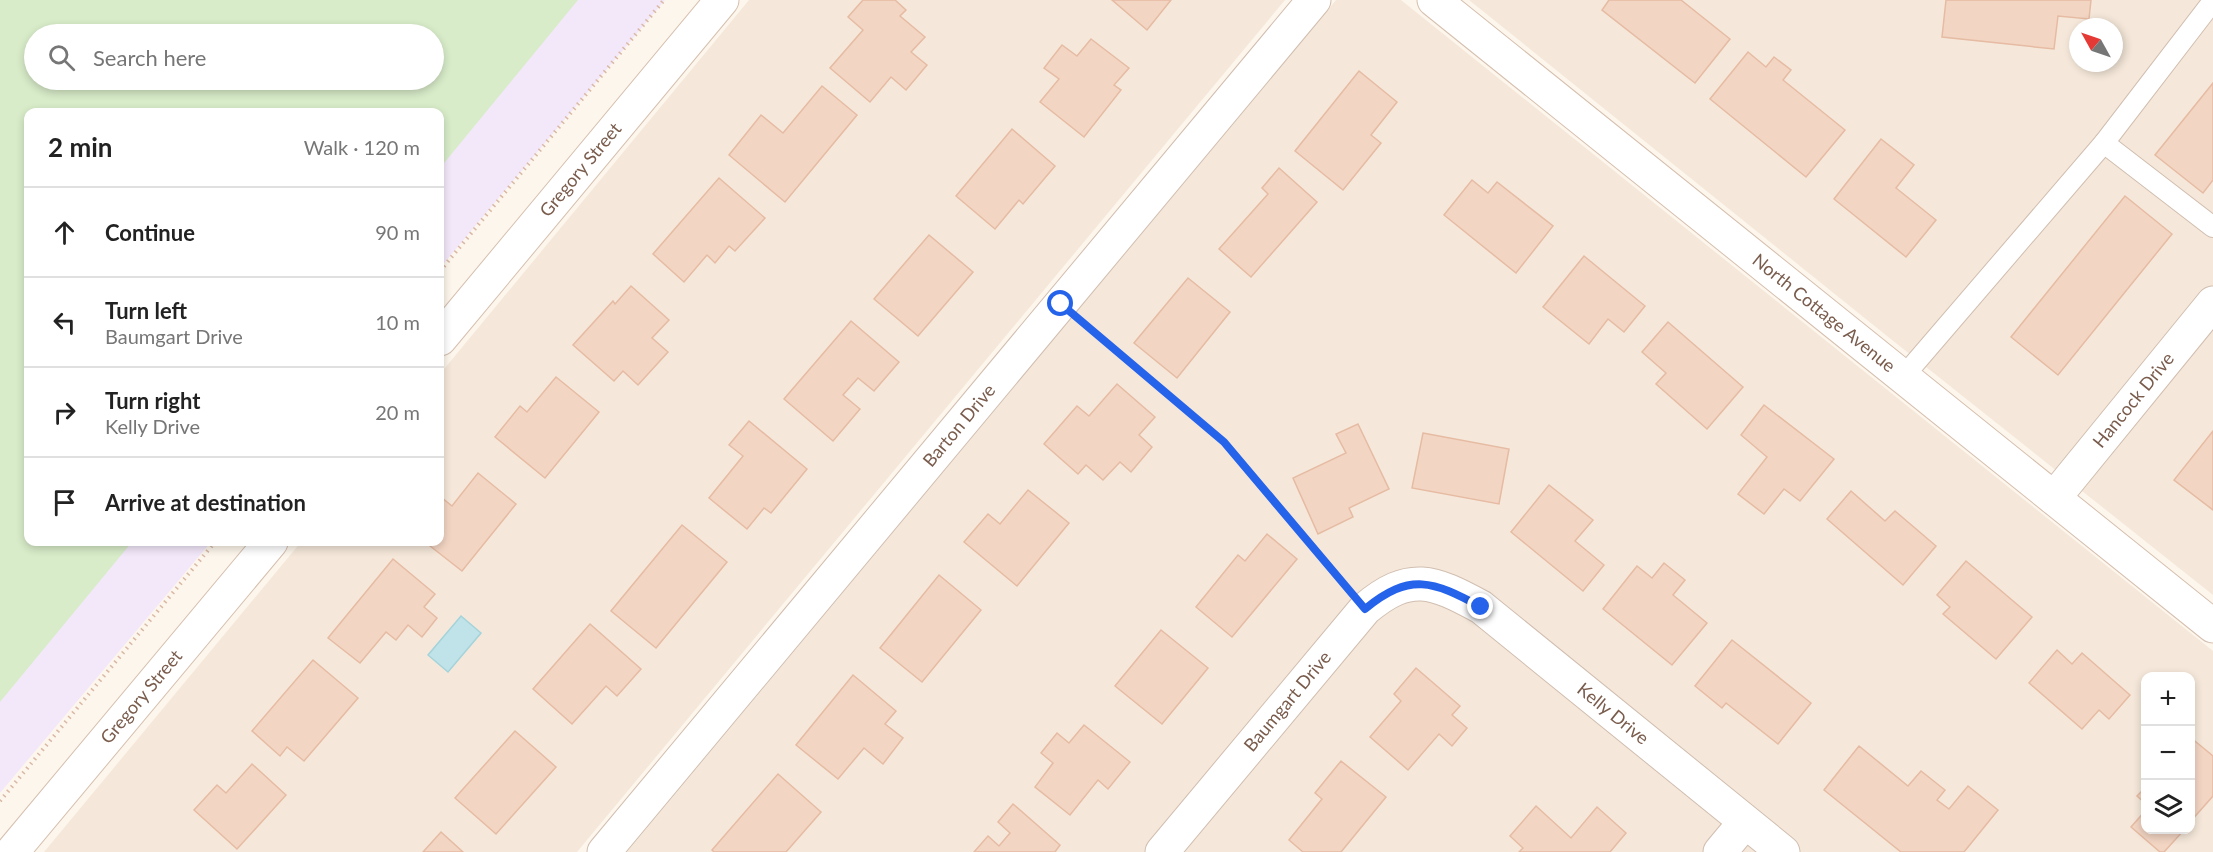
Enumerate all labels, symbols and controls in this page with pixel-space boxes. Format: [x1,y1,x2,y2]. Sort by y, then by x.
north arrow [2069,18,2123,72]
search box [24,24,444,90]
icon: search [45,41,78,74]
text: Search here [93,44,206,71]
street label: Gregory Street [535,117,626,221]
text: 2 min [48,131,112,163]
text: Walk · 120 m [304,135,420,159]
icon: ahead [48,216,81,249]
text: Continue [105,219,195,246]
text: 90 m [375,220,420,244]
street label: North Cottage Avenue [1749,248,1900,376]
route start [1047,290,1073,316]
text: Turn left [105,297,187,324]
icon: left [48,306,81,339]
text: 10 m [375,310,420,334]
text: Baumgart Drive [105,324,243,348]
street label: Hancock Drive [2088,348,2178,452]
street label: Barton Drive [918,379,999,471]
text: Turn right [105,387,200,414]
icon: right [48,396,81,429]
text: 20 m [375,400,420,424]
text: Kelly Drive [105,414,200,438]
icon: arrive [48,486,81,519]
text: Arrive at destination [105,489,306,516]
route end [1467,593,1493,619]
street label: Gregory Street [95,645,187,748]
street label: Baumgart Drive [1239,646,1335,756]
map controls [2141,672,2195,834]
button: + [2141,672,2195,726]
street label: Kelly Drive [1573,678,1654,749]
button: − [2141,726,2195,780]
button: layers [2141,780,2195,834]

